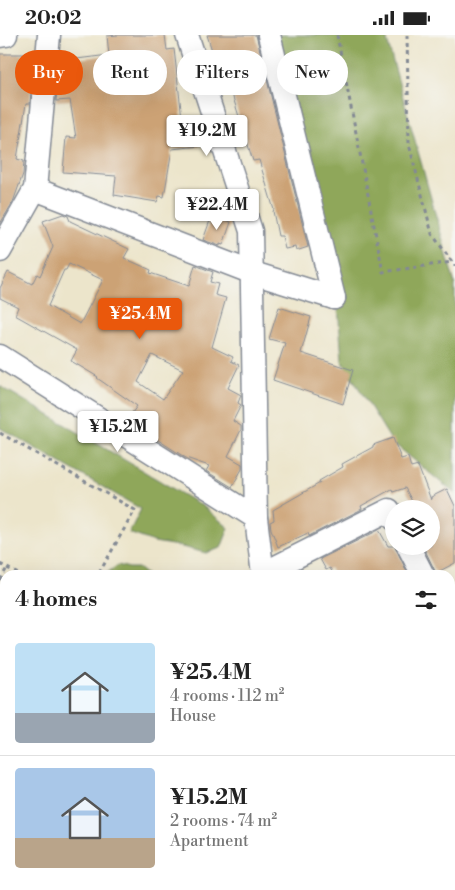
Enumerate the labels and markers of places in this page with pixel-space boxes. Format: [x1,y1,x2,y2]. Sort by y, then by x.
pin: ¥19.2M [166,115,248,157]
pin: ¥22.4M [176,189,258,231]
pin: ¥25.4M [99,297,181,340]
pin: ¥15.2M [77,411,159,453]

